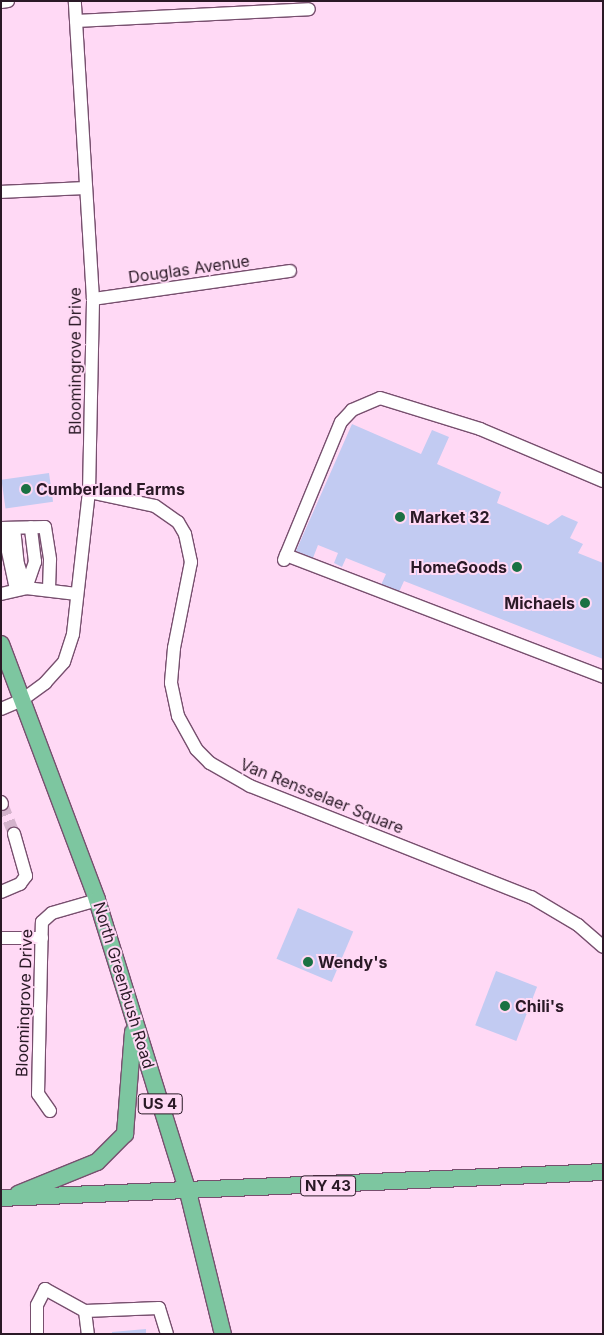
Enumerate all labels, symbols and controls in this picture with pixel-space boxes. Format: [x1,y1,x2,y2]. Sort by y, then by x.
street label: Douglas Avenue [127,251,251,287]
street label: Bloomingrove Drive [65,287,85,435]
place label: Cumberland Farms [36,479,185,499]
marker: Cumberland Farms [20,483,32,495]
place label: Market 32 [410,507,489,527]
marker: Market 32 [394,511,406,523]
place label: HomeGoods [410,557,507,577]
marker: HomeGoods [511,561,523,573]
place label: Michaels [504,593,575,613]
marker: Michaels [579,597,591,609]
street label: Van Rensselaer Square [237,754,407,838]
street label: North Greenbush Road [90,899,158,1071]
street label: Bloomingrove Drive [12,929,36,1077]
place label: Wendy's [318,952,387,972]
marker: Wendy's [302,956,314,968]
place label: Chili's [515,996,564,1016]
marker: Chili's [499,1000,511,1012]
road number: US 4 [138,1092,182,1116]
road number: NY 43 [299,1174,357,1198]

